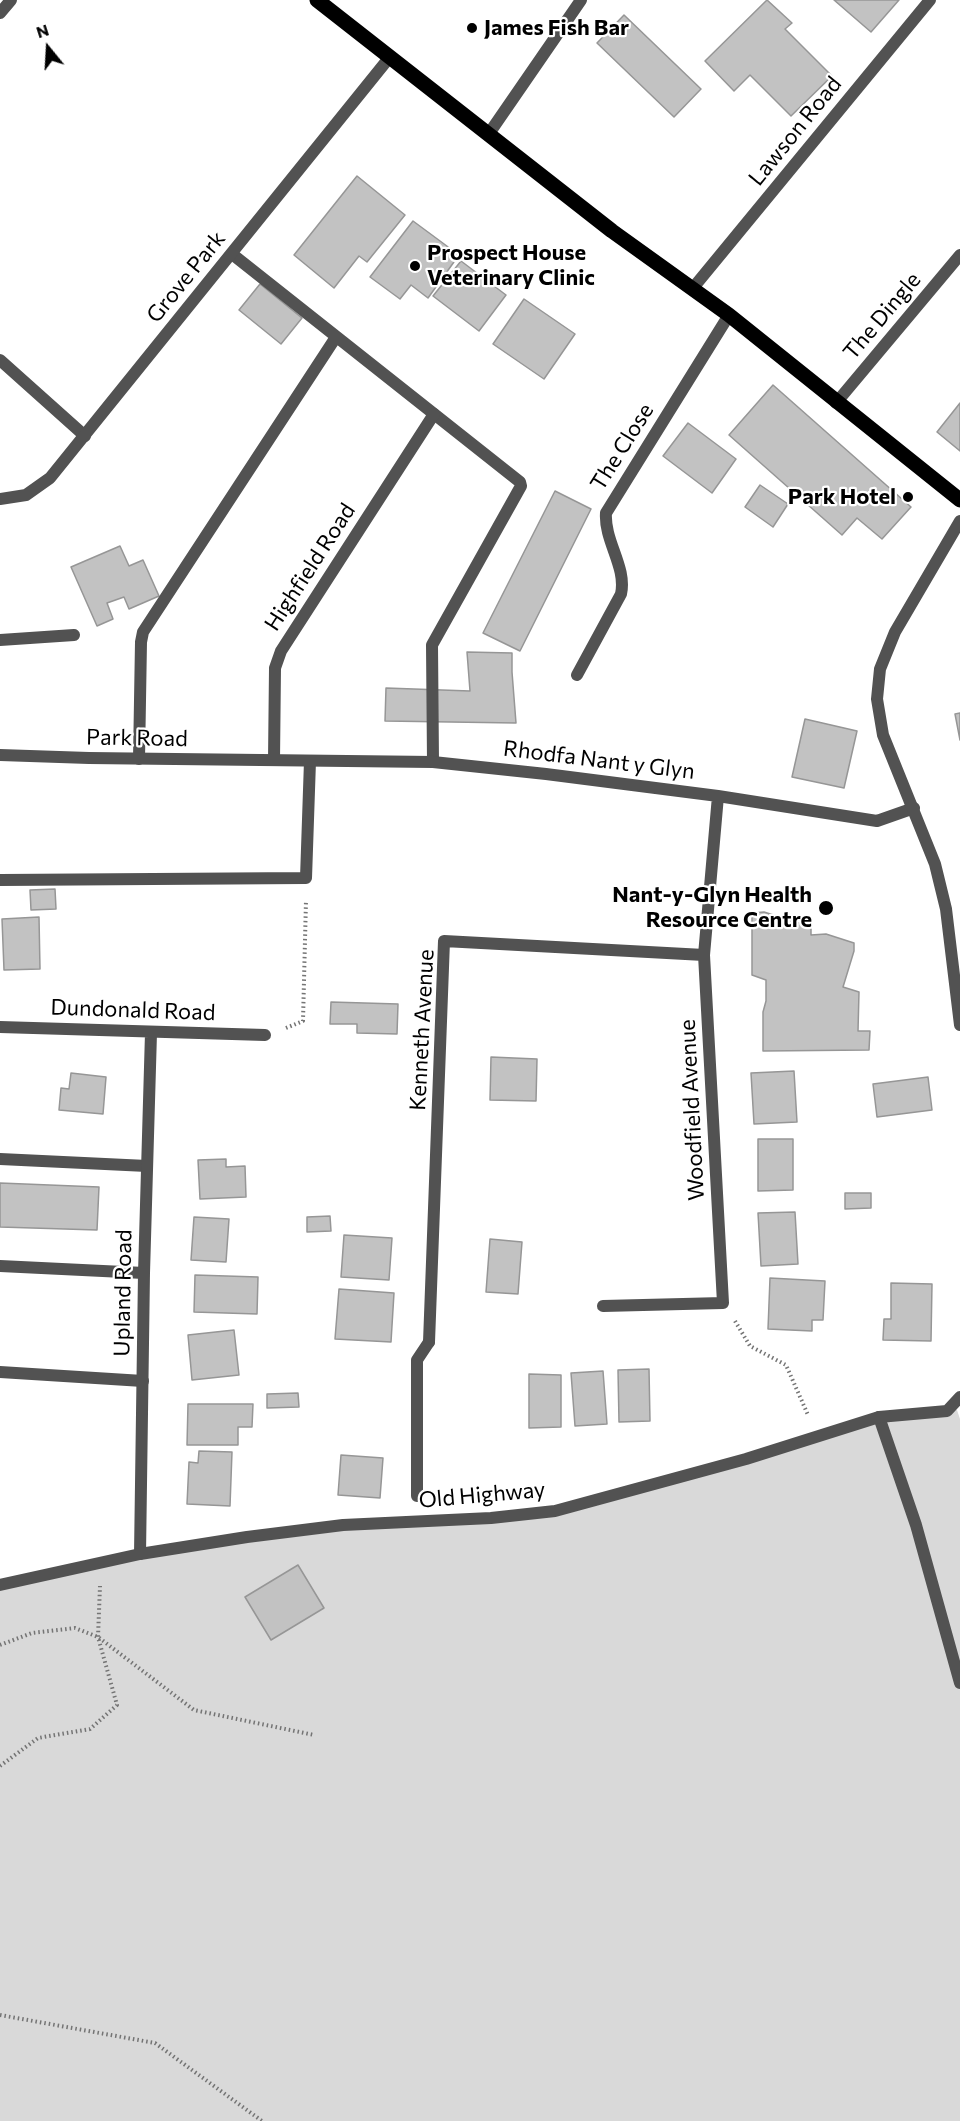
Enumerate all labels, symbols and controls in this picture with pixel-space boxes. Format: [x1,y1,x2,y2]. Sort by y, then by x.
place label: James Fish Bar [484,15,629,41]
north arrow [18,18,78,78]
text: N [34,20,51,41]
marker: James Fish Bar [465,21,479,35]
street label: Lawson Road [743,71,847,191]
street label: Grove Park [141,226,231,328]
place label: Prospect House Veterinary Clinic [427,240,595,292]
marker: Prospect House Veterinary Clinic [408,259,422,273]
street label: The Dingle [838,267,926,365]
street label: The Close [585,399,659,495]
place label: Park Hotel [788,484,896,510]
marker: Park Hotel [901,490,915,504]
street label: Highfield Road [259,498,361,636]
street label: Park Road [86,724,188,752]
street label: Rhodfa Nant y Glyn [502,735,696,785]
place label: Nant-y-Glyn Health Resource Centre [612,882,812,933]
marker: Nant-y-Glyn Health Resource Centre [817,899,835,917]
street label: Kenneth Avenue [405,949,439,1111]
street label: Dundonald Road [50,994,216,1026]
street label: Woodfield Avenue [674,1019,710,1201]
street label: Upland Road [109,1229,137,1357]
street label: Old Highway [418,1476,546,1514]

